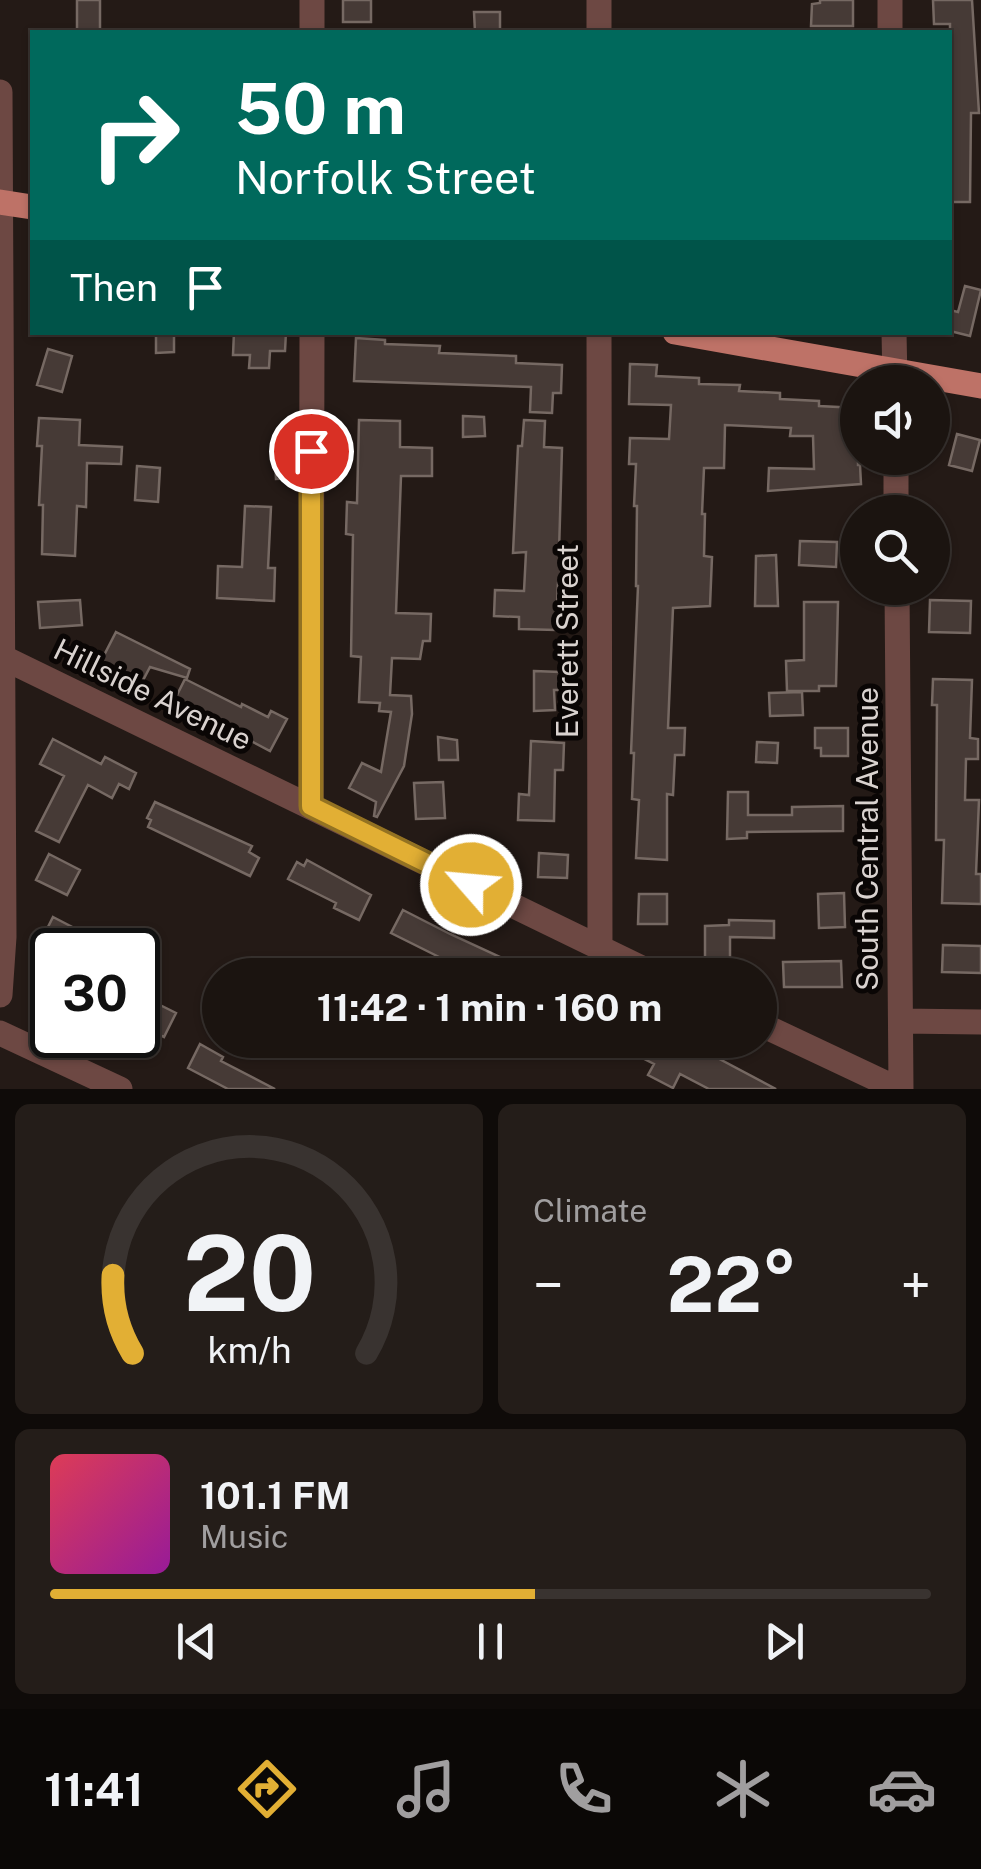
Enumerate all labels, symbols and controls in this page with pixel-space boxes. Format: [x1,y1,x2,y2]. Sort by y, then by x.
text: 50 m [235,67,406,150]
icon: right [70,70,200,200]
text: Norfolk Street [235,151,536,204]
icon: arrive [178,260,233,315]
text: Then [70,265,158,310]
map controls [840,365,950,605]
button: sound [840,365,950,475]
pin [269,409,354,494]
icon: arrive [284,424,339,479]
button: search [840,495,950,605]
street label: Everett Street [549,544,585,738]
street label: Hillside Avenue [48,631,258,757]
street label: South Central Avenue [849,687,885,991]
position arrow [419,833,523,937]
speed limit sign: 30 [30,928,160,1058]
text: 11:42 · 1 min · 160 m [317,985,662,1030]
text: Climate [533,1192,647,1229]
text: 20 [182,1212,316,1334]
text: 22° [667,1241,797,1329]
text: − [533,1253,564,1317]
text: + [901,1253,931,1317]
text: km/h [207,1329,291,1371]
text: 101.1 FM [200,1473,350,1518]
text: Music [200,1518,288,1555]
icon: previous [169,1614,224,1669]
icon: pause [463,1614,518,1669]
icon: next [757,1614,812,1669]
icon: directions [232,1754,302,1824]
icon: music [391,1754,461,1824]
icon: phone [549,1754,619,1824]
icon: climate [708,1754,778,1824]
icon: car [867,1754,937,1824]
text: 11:41 [44,1763,144,1816]

